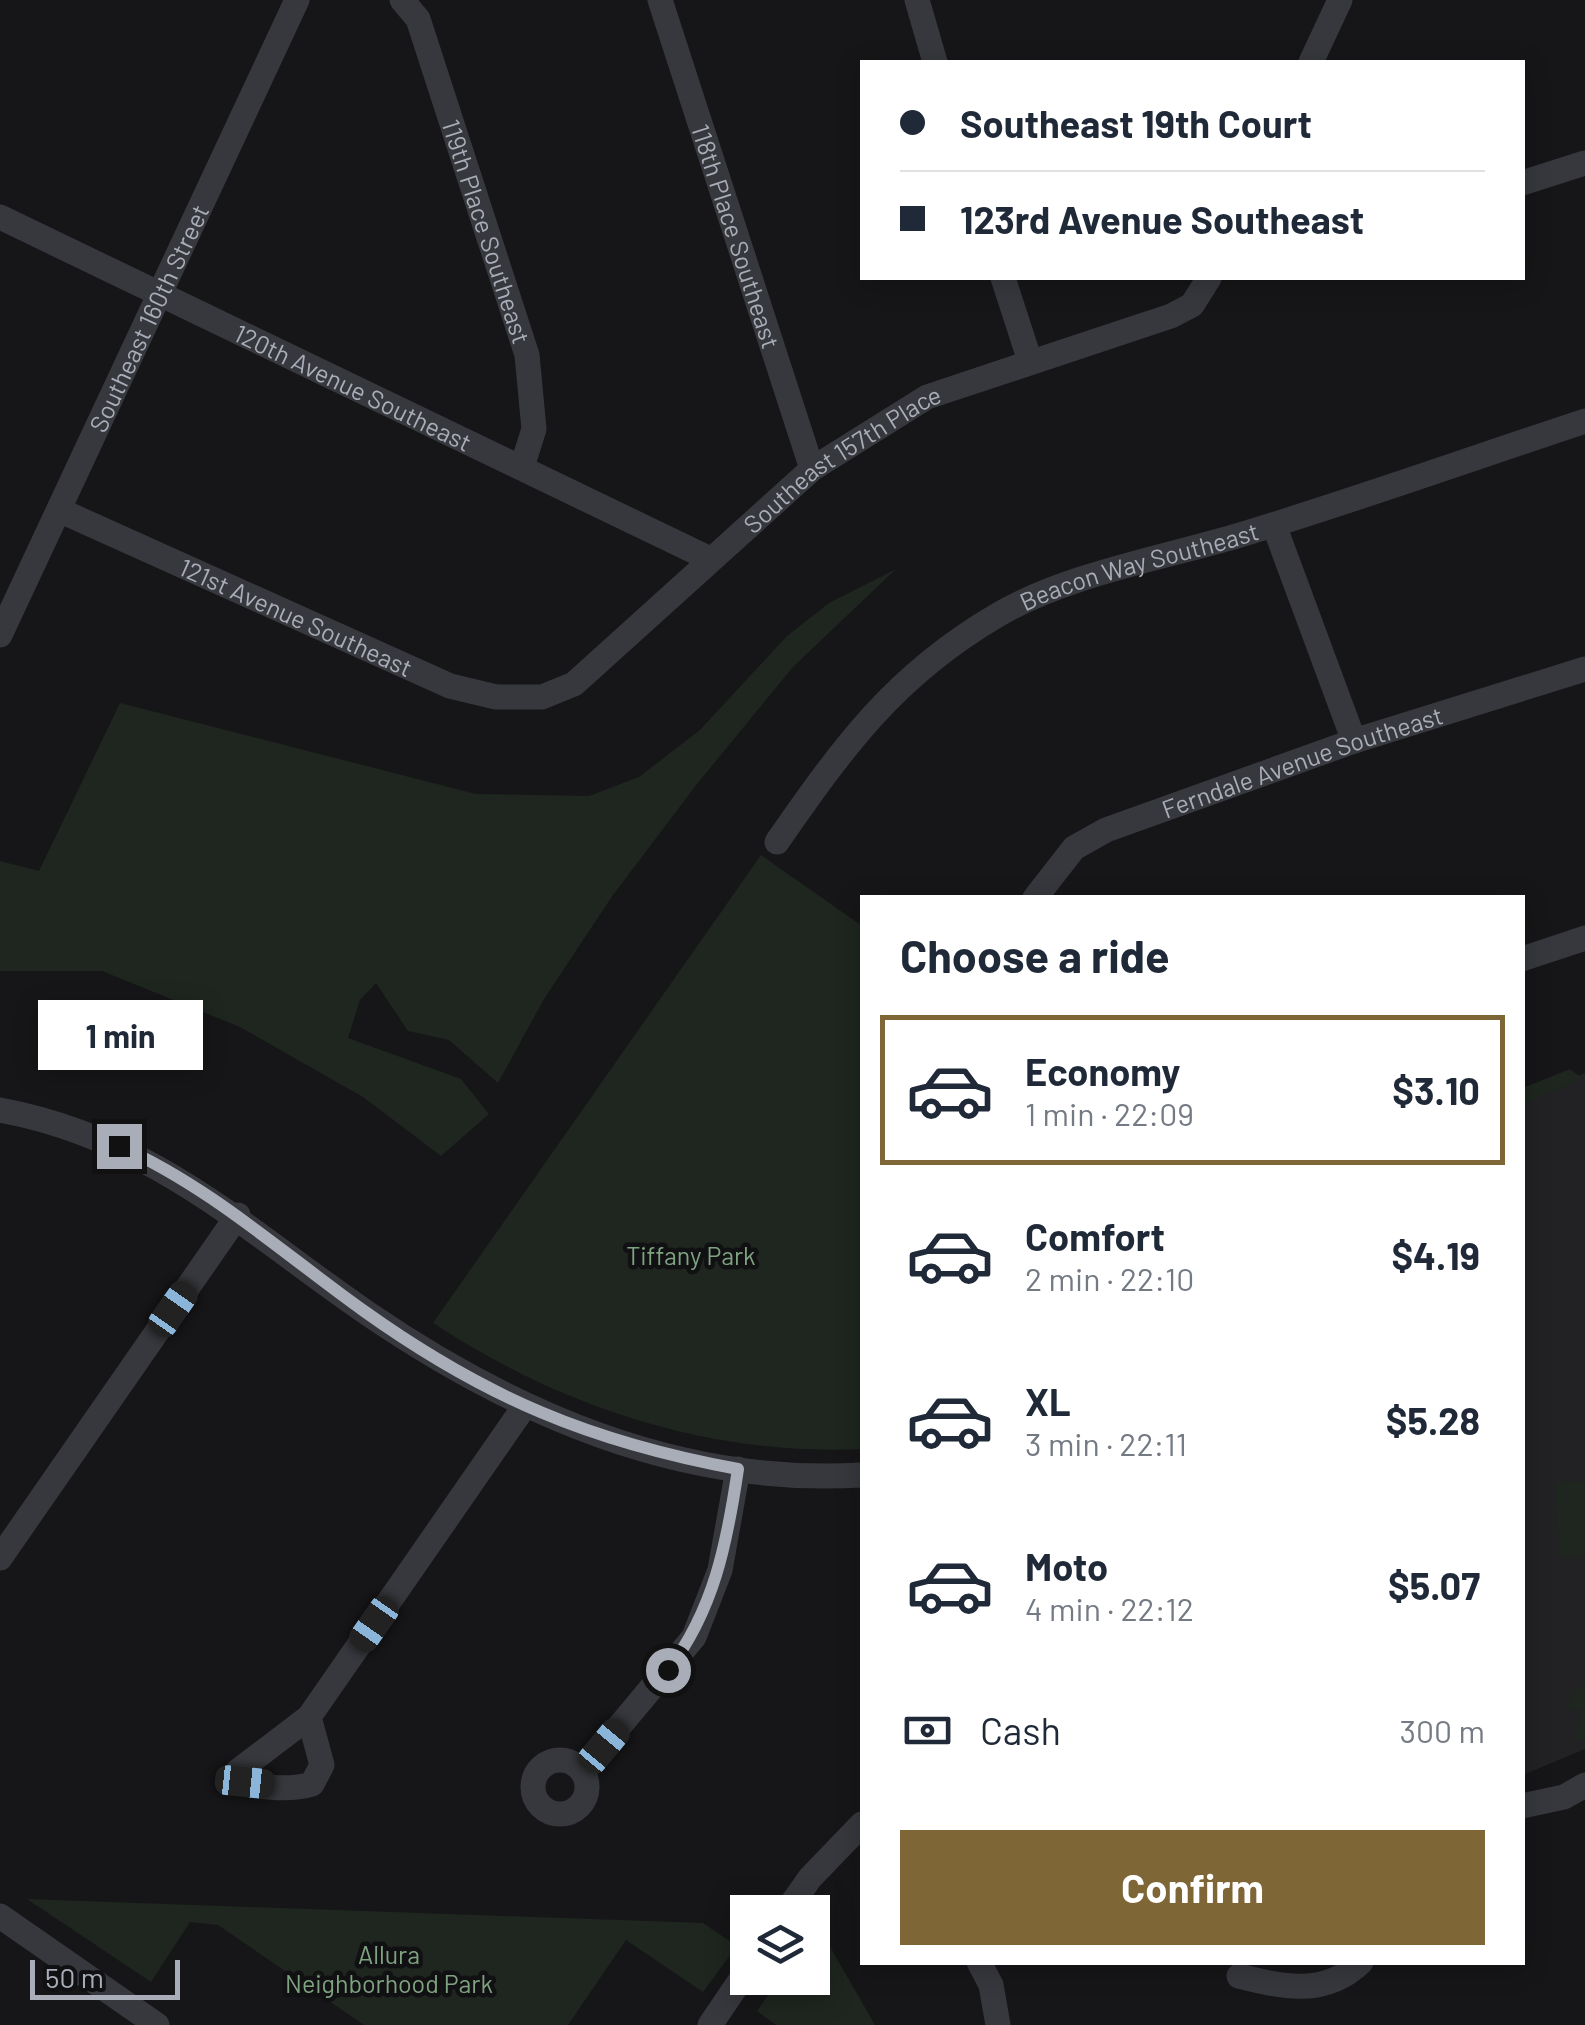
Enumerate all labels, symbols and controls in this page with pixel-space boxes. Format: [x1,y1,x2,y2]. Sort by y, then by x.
text: Southeast 19th Court [960,100,1312,146]
street label: 119th Place Southeast [436,115,537,347]
street label: 118th Place Southeast [686,120,787,352]
text: 123rd Avenue Southeast [960,196,1364,242]
street label: Southeast 160th Street [82,199,214,437]
street label: 120th Avenue Southeast [230,317,477,457]
street label: Southeast 157th Place [737,379,944,539]
street label: Beacon Way Southeast [1015,515,1262,616]
street label: 121st Avenue Southeast [175,551,417,682]
street label: Ferndale Avenue Southeast [1158,699,1446,824]
text: Choose a ride [900,928,1170,982]
callout: 1 min [36,1001,202,1071]
text: 1 min [85,1016,156,1054]
icon: car [905,1045,995,1135]
text: Economy [1025,1048,1180,1094]
text: $3.10 [1392,1067,1480,1113]
text: 1 min · 22:09 [1025,1094,1194,1132]
route end [97,1124,142,1169]
icon: car [905,1210,995,1300]
text: Comfort [1025,1213,1165,1259]
text: $4.19 [1391,1232,1480,1278]
park label: Tiffany Park [626,1240,756,1270]
text: 2 min · 22:10 [1025,1259,1194,1297]
car [144,1276,202,1342]
icon: car [905,1375,995,1465]
text: XL [1025,1378,1071,1424]
text: $5.28 [1386,1397,1480,1443]
text: 3 min · 22:11 [1025,1424,1187,1462]
icon: car [905,1540,995,1630]
text: Moto [1025,1543,1108,1589]
text: $5.07 [1388,1562,1480,1608]
text: 4 min · 22:12 [1025,1589,1194,1627]
car [345,1591,403,1657]
route start [646,1648,691,1693]
icon: cash [900,1703,955,1758]
text: Cash [980,1707,1061,1753]
text: 300 m [1399,1711,1485,1749]
car [573,1713,635,1779]
car [214,1764,276,1800]
button: Confirm [900,1830,1485,1945]
map controls [730,1895,830,1995]
button: layers [730,1895,830,1995]
park label: Allura Neighborhood Park [285,1939,493,1998]
scale bar [30,1955,180,2000]
text: 50 m [45,1960,104,1994]

